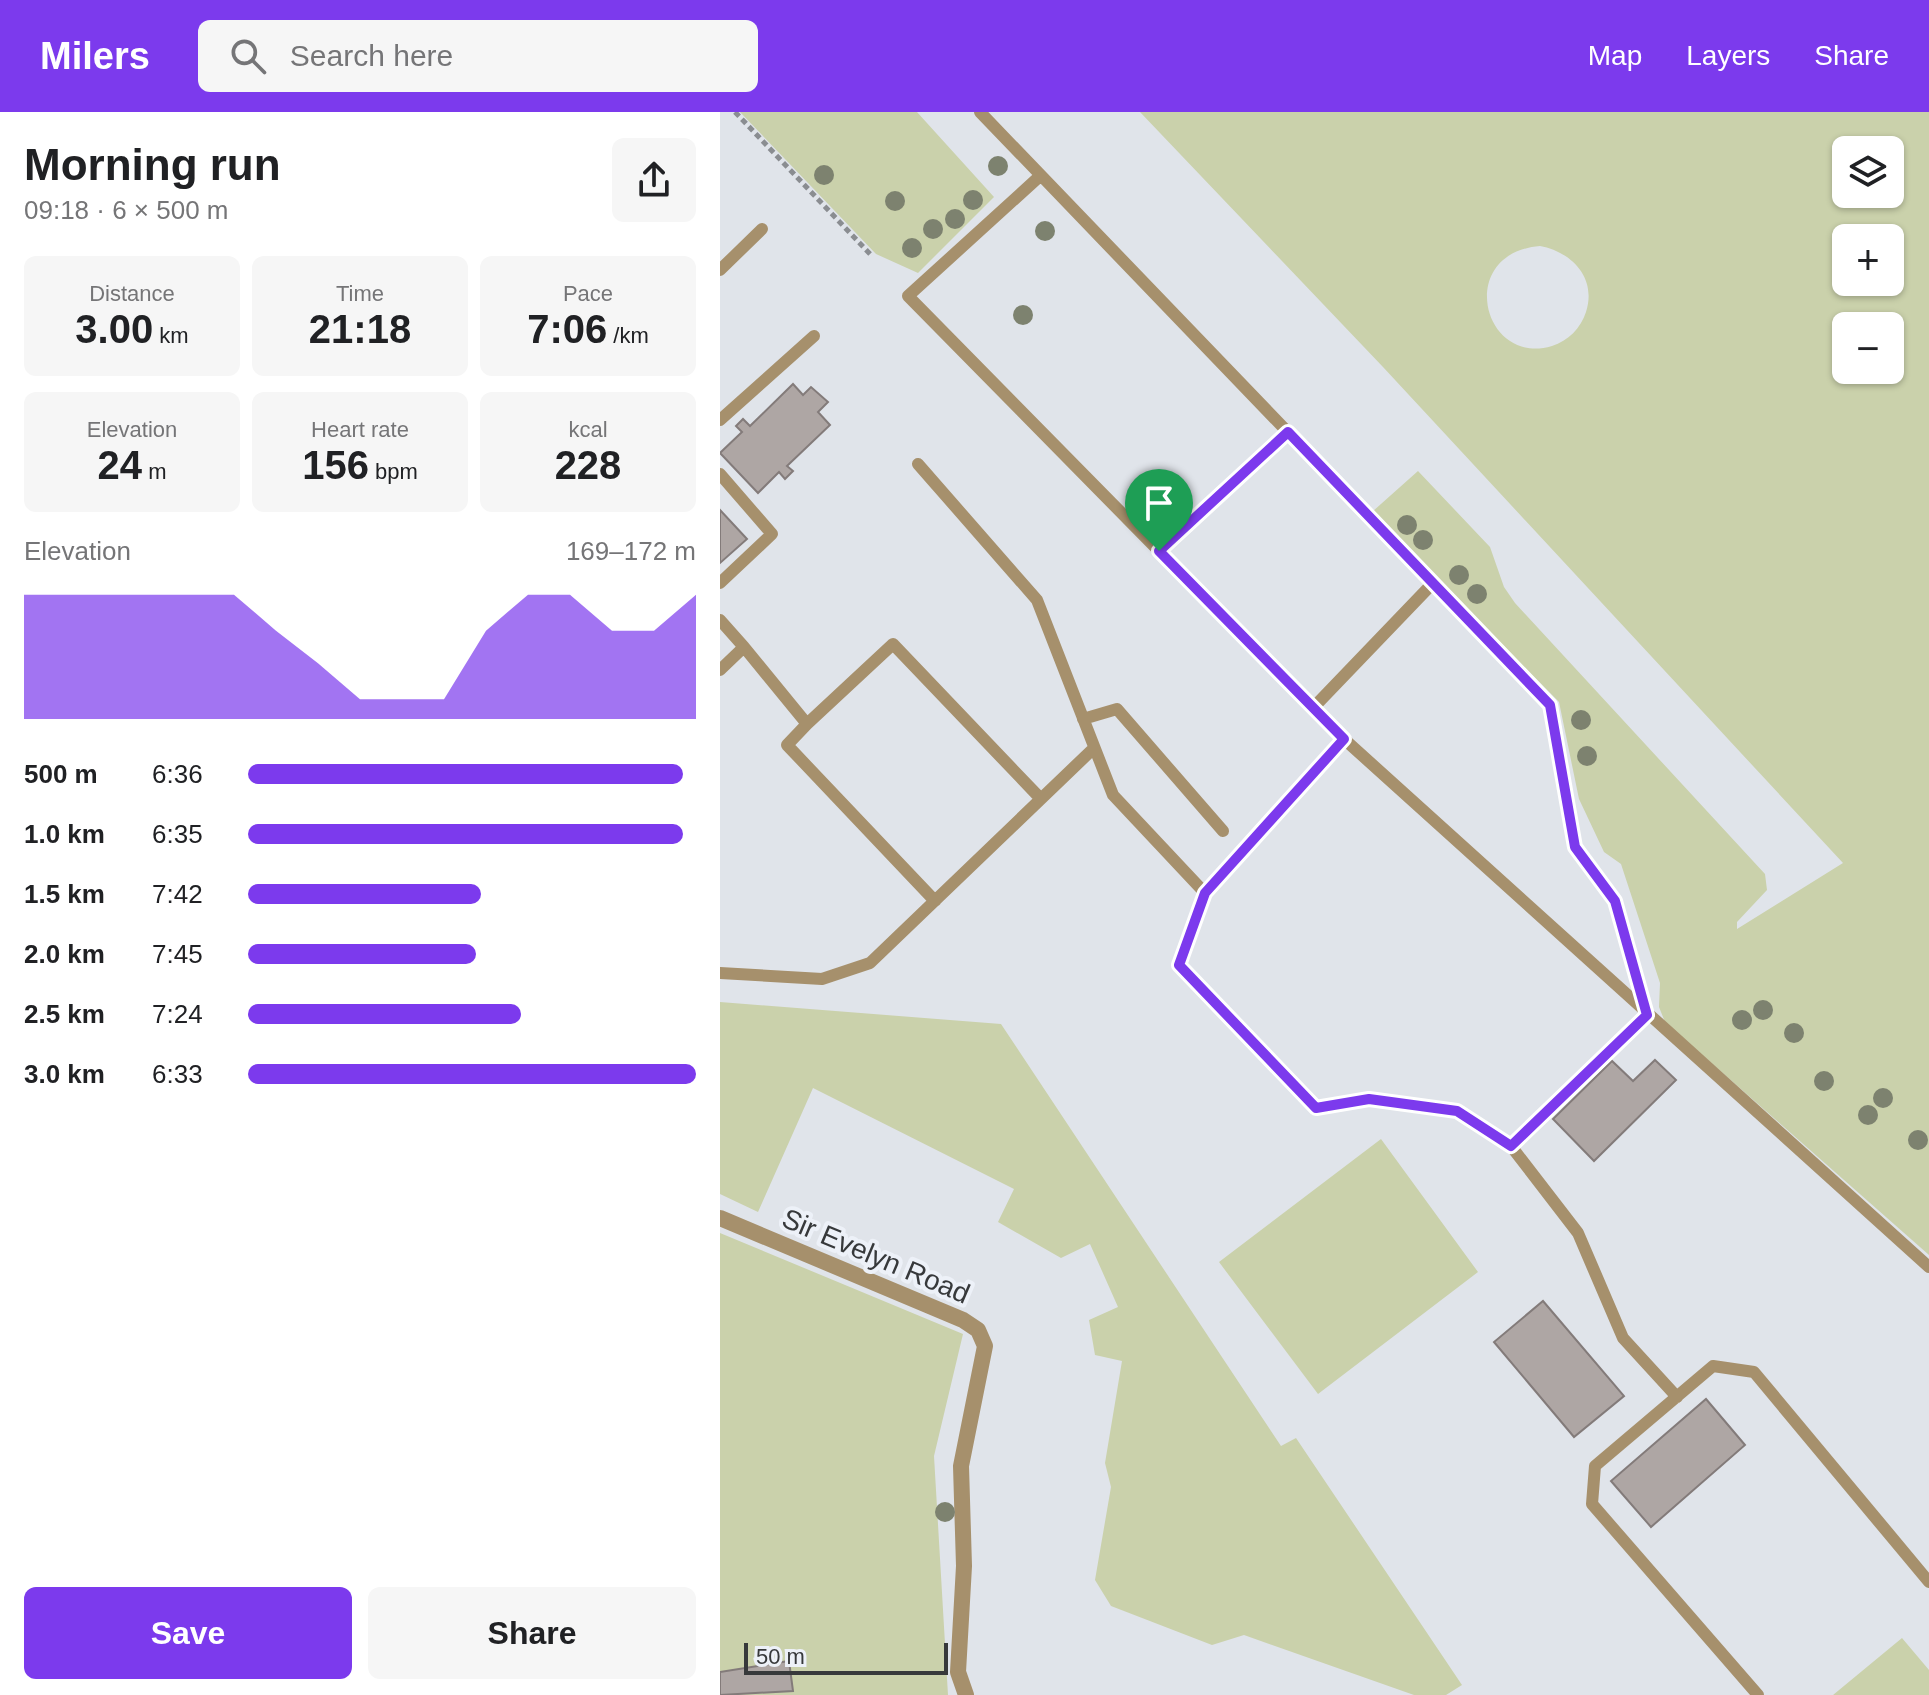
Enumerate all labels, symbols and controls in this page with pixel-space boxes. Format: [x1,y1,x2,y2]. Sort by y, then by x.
search box [198,20,758,92]
icon: search [226,34,270,78]
text: Milers [40,35,150,77]
text: Search here [290,39,453,72]
text: Map [1588,40,1642,71]
text: Layers [1686,40,1770,71]
text: Share [1814,40,1889,71]
map controls [1832,136,1904,384]
button: layers [1832,136,1904,208]
button: share [612,138,696,222]
text: Morning run [24,140,281,189]
text: 09:18 · 6 × 500 m [24,195,229,225]
button: + [1832,224,1904,296]
text: Distance [89,281,175,306]
text: Time [336,281,384,306]
text: Pace [563,281,613,306]
text: 3.00 [75,307,153,351]
text: 21:18 [309,307,411,351]
text: 7:06 [527,307,607,351]
button: − [1832,312,1904,384]
text: km [153,323,189,348]
text: /km [607,323,649,348]
text: Elevation [87,417,177,442]
text: Heart rate [311,417,409,442]
text: kcal [568,417,608,442]
text: 24 [98,443,142,487]
text: 156 [302,443,369,487]
text: 228 [555,443,621,487]
text: m [142,459,166,484]
text: bpm [369,459,418,484]
pin [1125,469,1193,551]
icon: arrive [1137,481,1181,525]
text: Elevation [24,536,131,566]
text: 169–172 m [566,536,696,566]
text: 500 m [24,759,98,789]
text: 6:36 [152,759,203,789]
text: 1.0 km [24,819,105,849]
text: 6:35 [152,819,203,849]
text: 1.5 km [24,879,105,909]
text: 7:42 [152,879,203,909]
text: 2.0 km [24,939,105,969]
text: 7:45 [152,939,203,969]
text: 2.5 km [24,999,105,1029]
text: 7:24 [152,999,203,1029]
text: 3.0 km [24,1059,105,1089]
text: 6:33 [152,1059,203,1089]
street label: Sir Evelyn Road [778,1203,974,1309]
button: Save [24,1587,352,1679]
button: Share [368,1587,696,1679]
scale bar [744,1639,948,1675]
text: 50 m [756,1644,805,1669]

